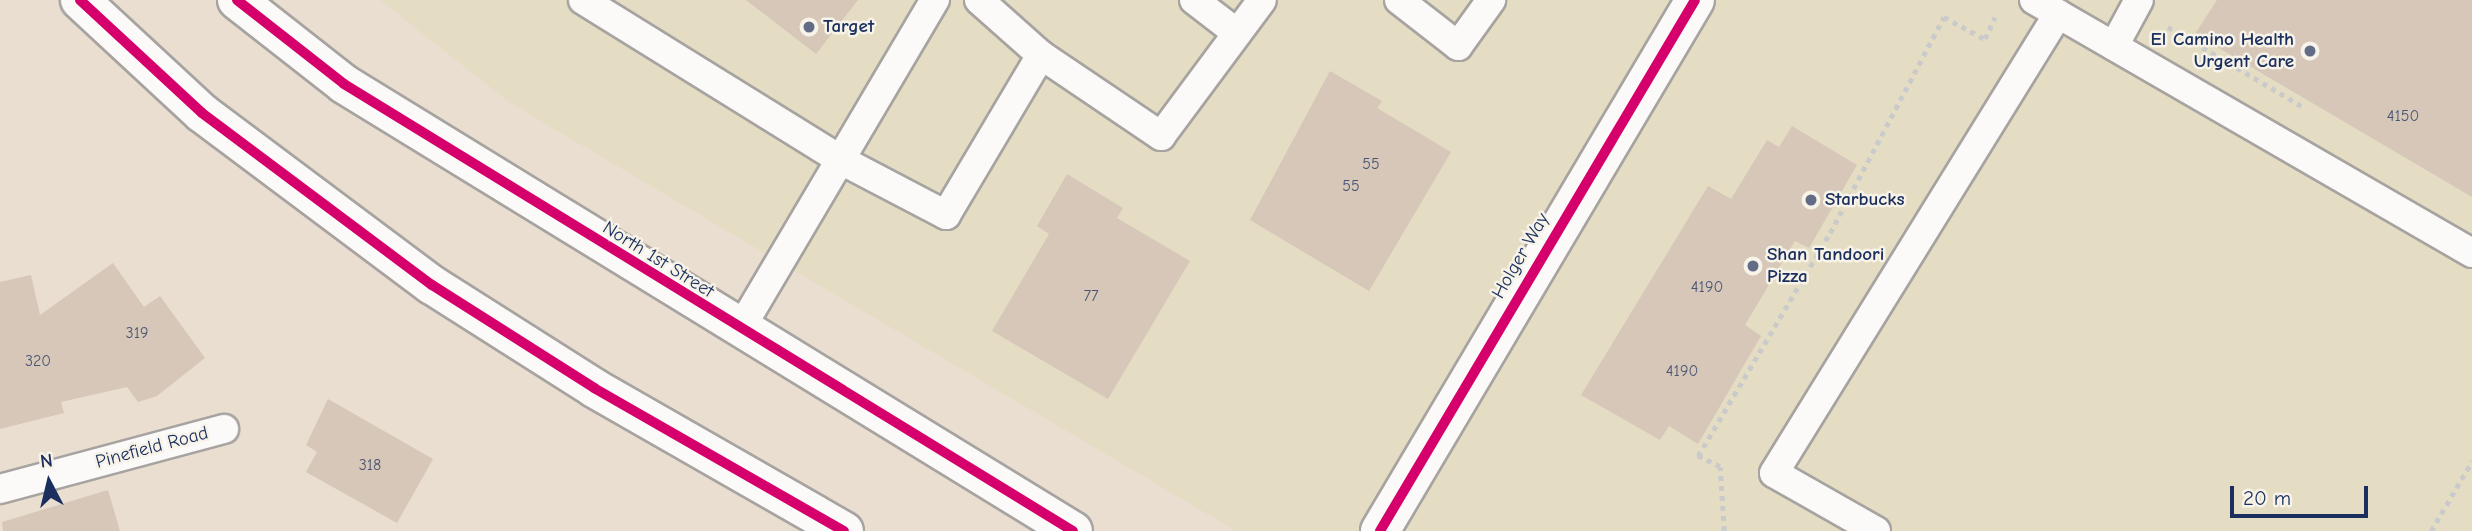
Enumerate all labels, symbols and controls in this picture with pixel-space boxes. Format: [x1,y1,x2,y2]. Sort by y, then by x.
place label: Target [823,16,874,38]
marker: Target [801,19,817,35]
place label: El Camino Health Urgent Care [2150,29,2294,73]
marker: El Camino Health Urgent Care [2300,41,2320,61]
house number: 4150 [2387,106,2419,126]
house number: 55 [1362,154,1380,174]
house number: 55 [1342,176,1360,196]
place label: Starbucks [1825,189,1905,211]
marker: Starbucks [1803,192,1819,208]
street label: Holger Way [1487,209,1555,303]
street label: North 1st Street [598,217,718,303]
place label: Shan Tandoori Pizza [1767,244,1884,288]
marker: Shan Tandoori Pizza [1745,258,1761,274]
house number: 4190 [1691,277,1723,297]
house number: 77 [1083,286,1099,306]
house number: 319 [126,323,148,343]
house number: 320 [25,351,51,371]
house number: 4190 [1666,361,1698,381]
street label: Pinefield Road [93,422,211,474]
north arrow [14,447,84,517]
text: N [39,449,54,473]
house number: 318 [359,455,381,475]
scale bar [2234,472,2372,516]
text: 20 m [2243,486,2291,510]

